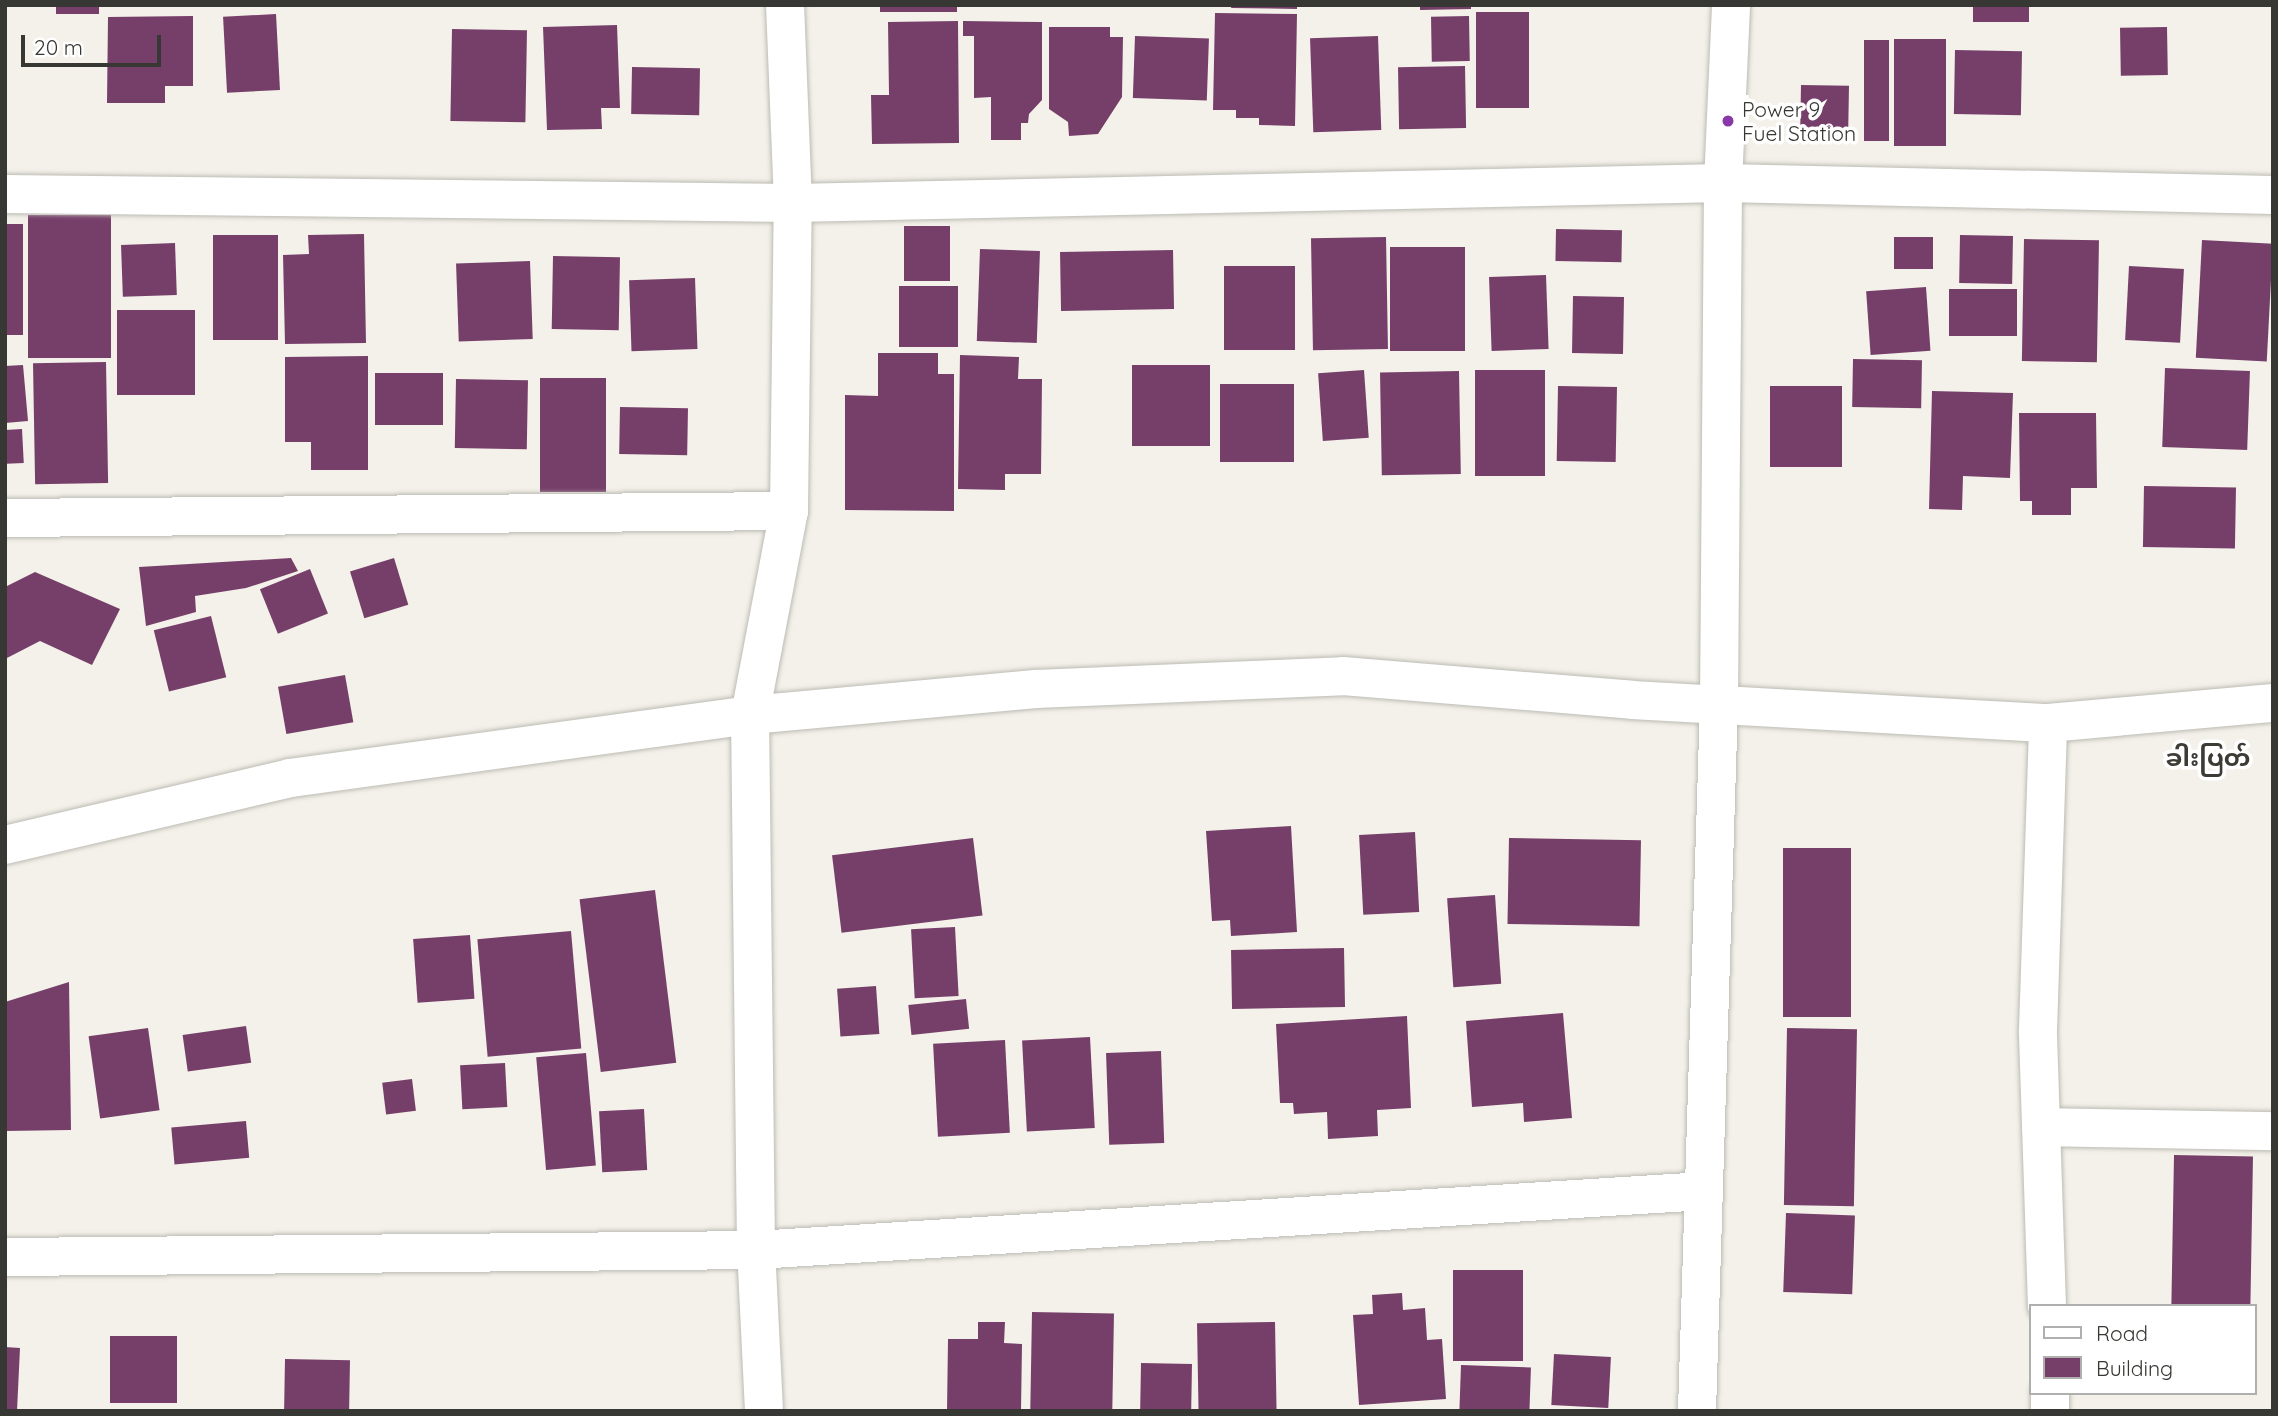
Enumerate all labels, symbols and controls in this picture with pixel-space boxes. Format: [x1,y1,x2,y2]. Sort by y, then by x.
scale bar [24,21,164,65]
text: 20 m [34,34,83,60]
place label: Power 9 Fuel Station [1742,96,1856,146]
marker: Power 9 Fuel Station [1720,113,1736,129]
district label: ခါးပြတ် [2166,744,2250,772]
legend [2030,1304,2257,1395]
text: Road [2096,1320,2148,1346]
text: Building [2096,1355,2173,1381]

